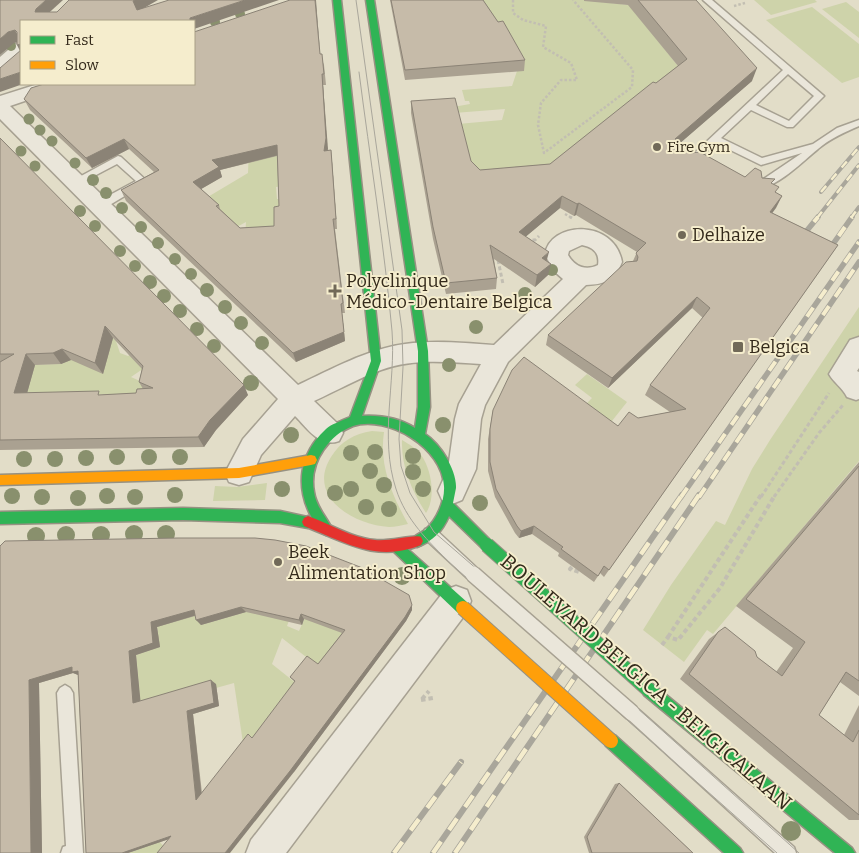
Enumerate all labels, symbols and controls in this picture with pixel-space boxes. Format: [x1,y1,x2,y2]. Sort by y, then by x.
legend [20,20,195,85]
text: Fast [65,31,94,49]
text: Slow [65,56,100,74]
place label: Fire Gym [667,138,731,156]
marker: Fire Gym [651,141,663,153]
place label: Delhaize [692,224,765,246]
marker: Delhaize [676,229,688,241]
place label: Polyclinique Médico-Dentaire Belgica [346,270,552,313]
marker: Polyclinique Médico-Dentaire Belgica [328,284,342,298]
place label: Belgica [749,336,810,358]
marker: Belgica [731,340,745,354]
place label: Beek Alimentation Shop [288,541,446,584]
street label: BOULEVARD BELGICA - BELGICALAAN [495,548,797,816]
marker: Beek Alimentation Shop [272,556,284,568]

